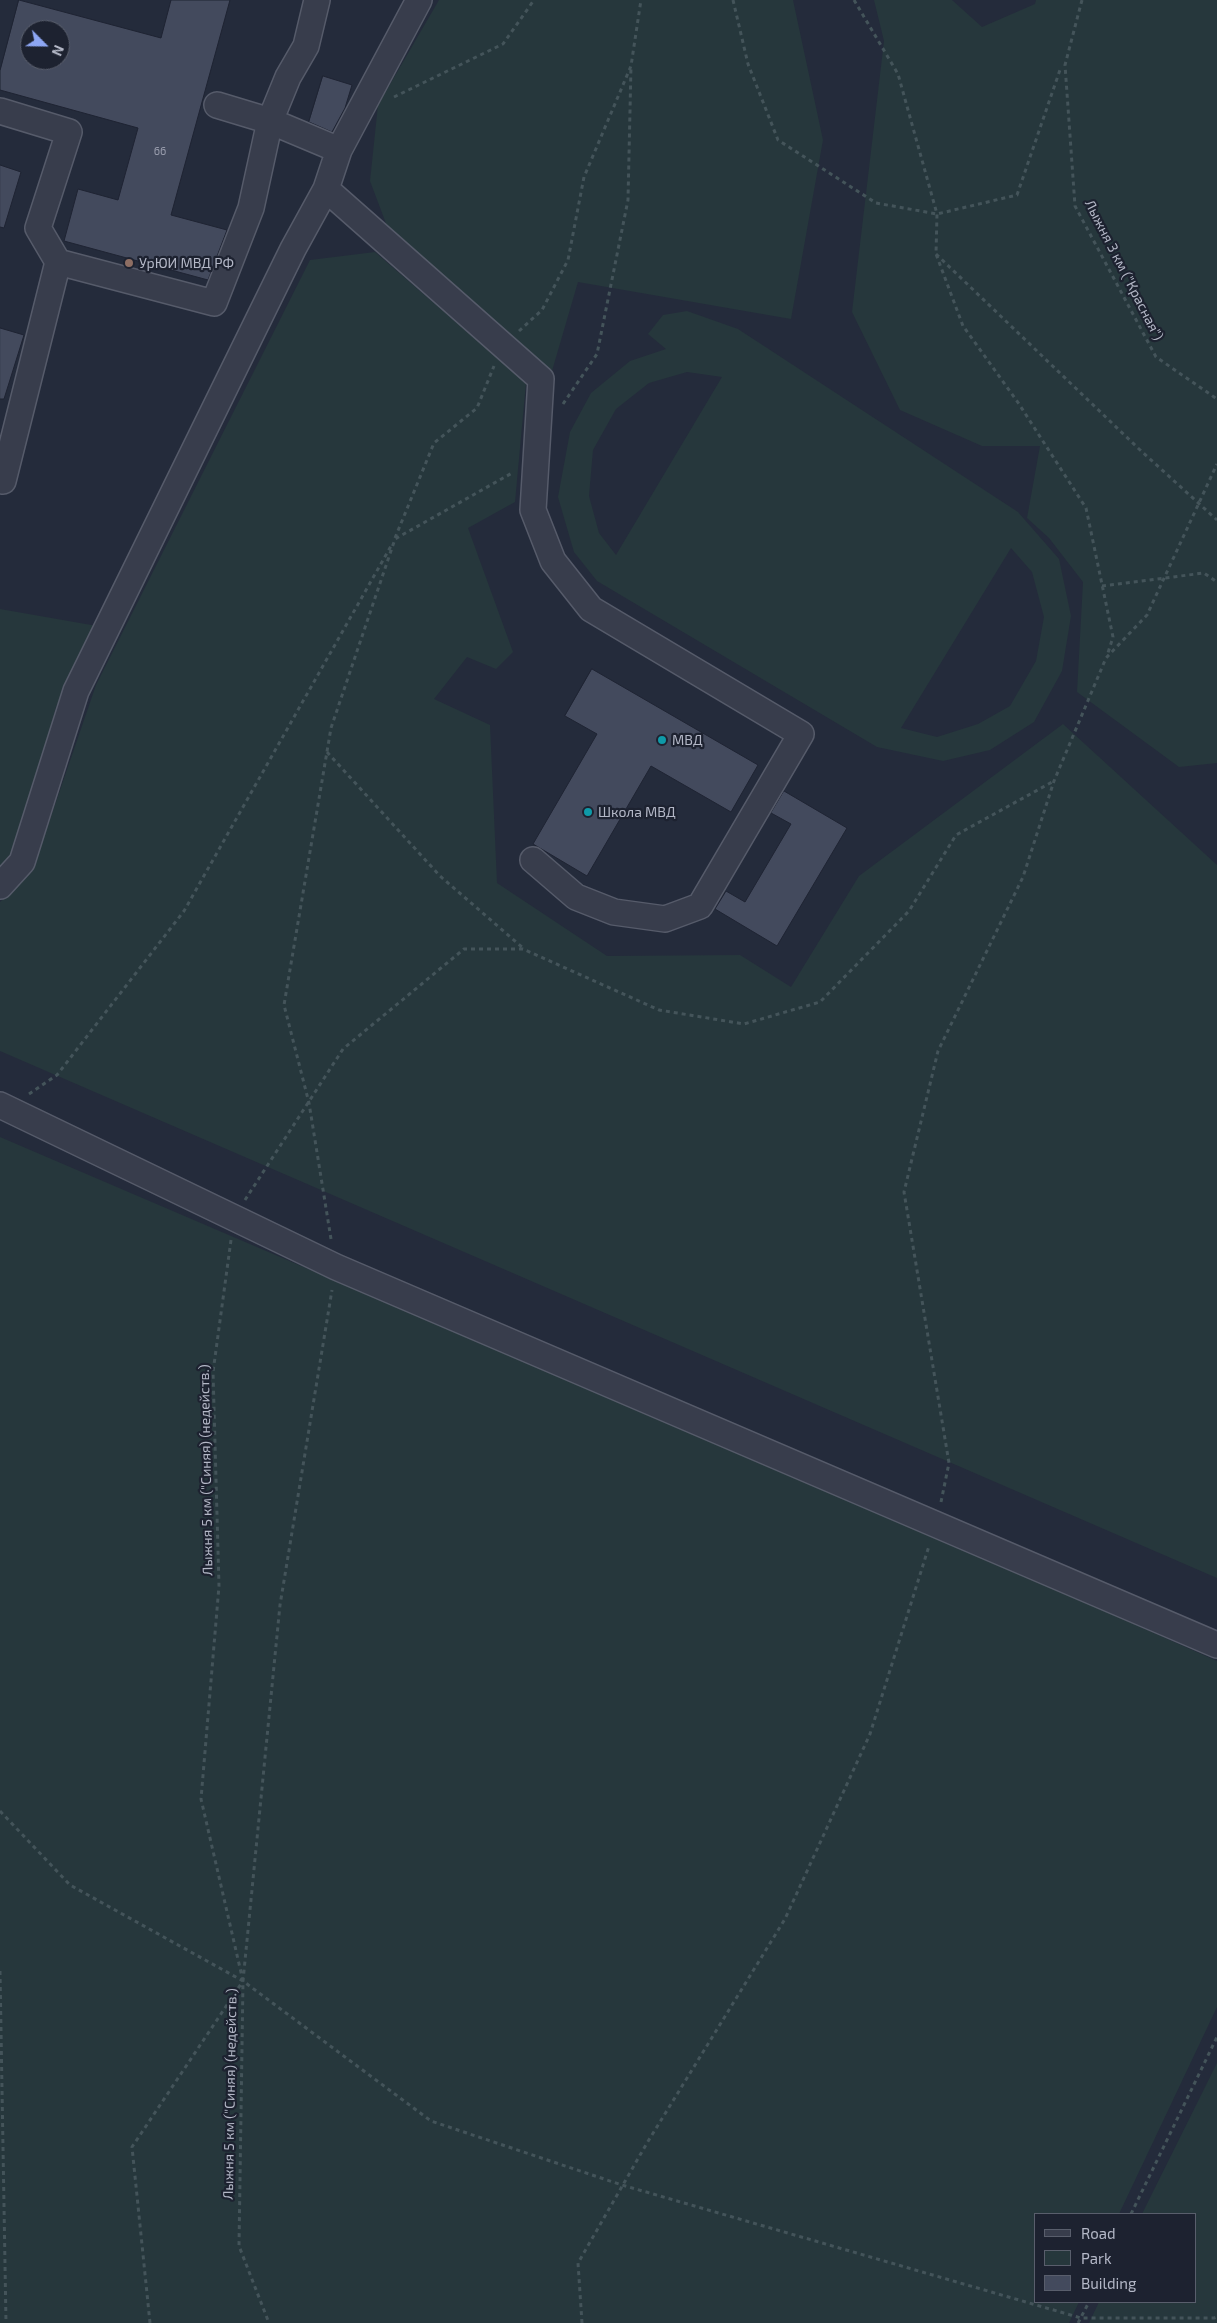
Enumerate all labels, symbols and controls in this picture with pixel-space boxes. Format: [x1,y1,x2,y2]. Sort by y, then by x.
north arrow [20,20,70,70]
text: N [49,43,68,59]
house number: 66 [154,144,166,158]
street label: Лыжня 3 км ("Красная") [1081,197,1167,343]
place label: УрЮИ МВД РФ [139,255,234,271]
marker: УрЮИ МВД РФ [123,257,135,269]
place label: МВД [672,732,703,748]
marker: МВД [656,734,668,746]
place label: Школа МВД [598,804,676,820]
marker: Школа МВД [582,806,594,818]
street label: Лыжня 5 км ("Синяя) (недейств.) [196,1364,216,1576]
street label: Лыжня 5 км ("Синяя) (недейств.) [220,1988,240,2200]
legend [1034,2213,1197,2303]
text: Road [1081,2224,1116,2242]
text: Park [1081,2249,1112,2267]
text: Building [1081,2274,1136,2292]

